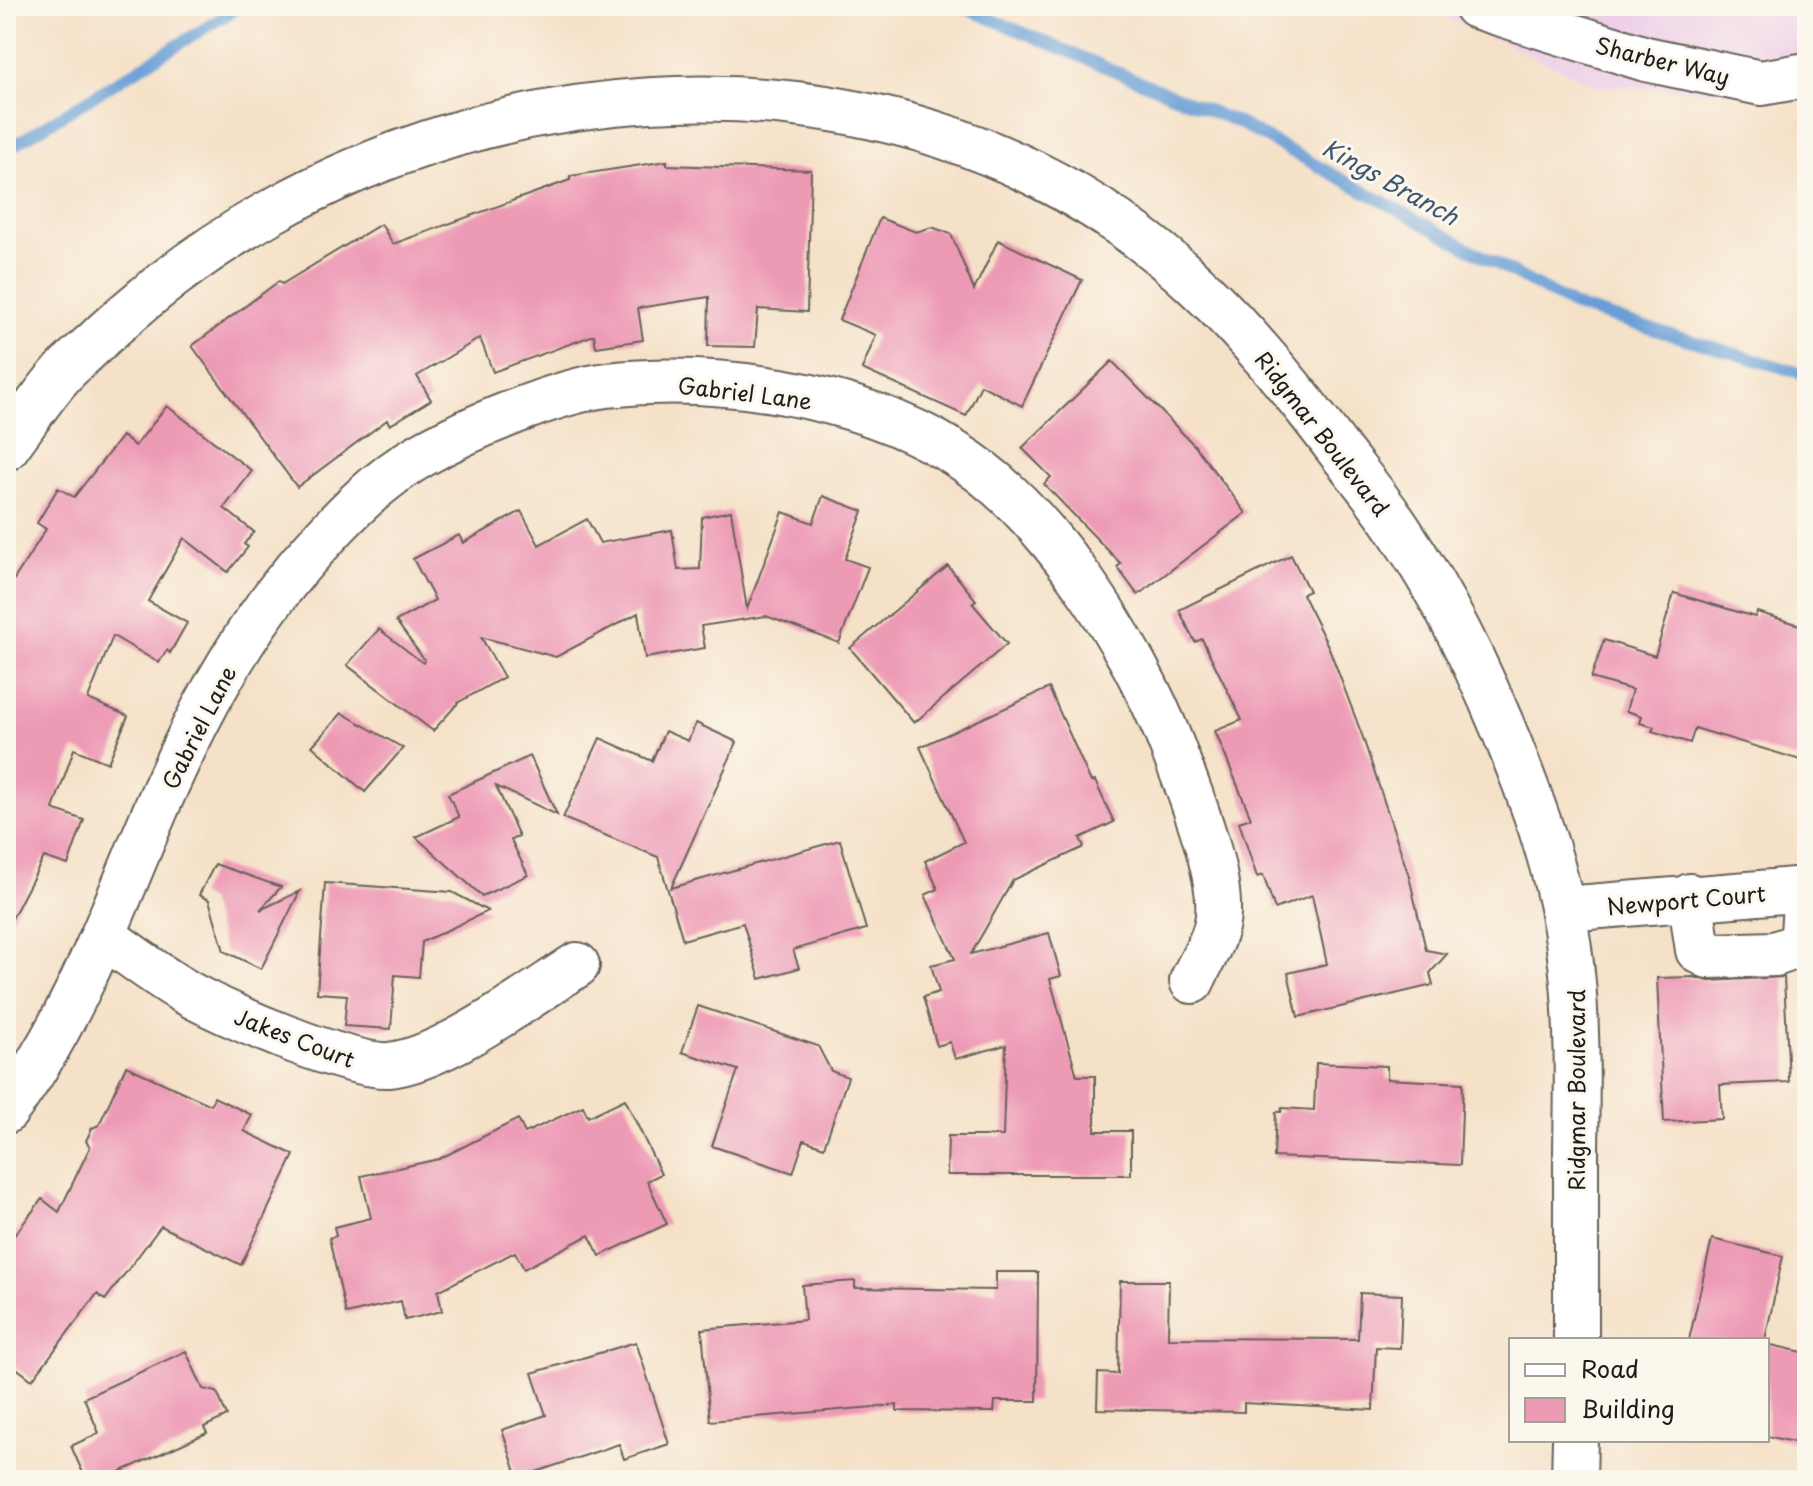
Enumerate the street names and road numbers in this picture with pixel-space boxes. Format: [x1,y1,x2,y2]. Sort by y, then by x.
street label: Sharber Way [1592,27,1734,93]
street label: Ridgmar Boulevard [1248,344,1398,522]
street label: Gabriel Lane [676,367,814,417]
street label: Gabriel Lane [153,659,243,795]
street label: Newport Court [1605,876,1767,922]
street label: Ridgmar Boulevard [1559,989,1592,1191]
street label: Jakes Court [230,999,360,1075]

